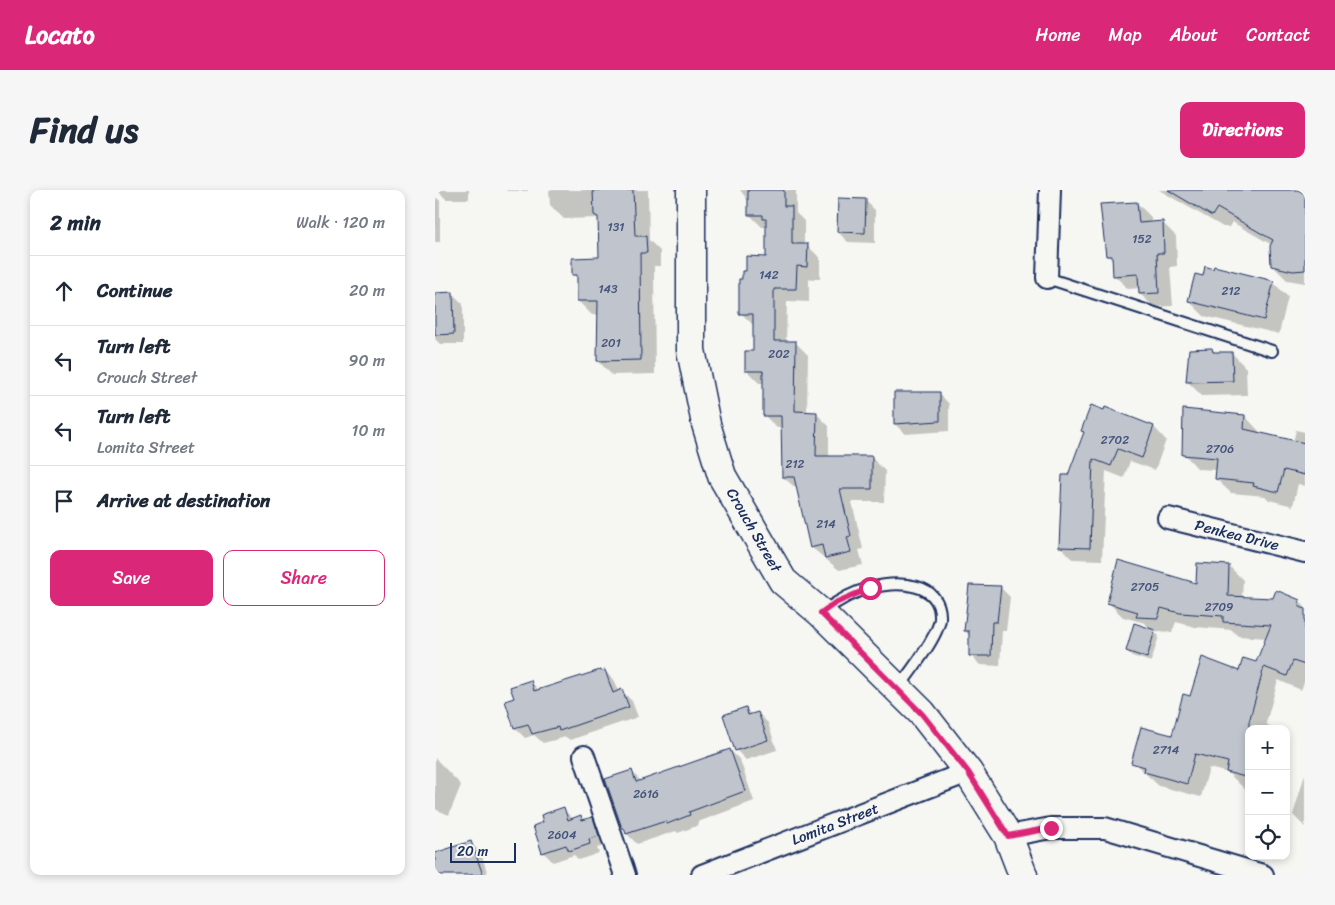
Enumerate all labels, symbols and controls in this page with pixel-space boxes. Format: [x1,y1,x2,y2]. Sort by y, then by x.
text: Locato [25,14,95,56]
text: Home [1036,19,1081,51]
text: Map [1109,19,1142,51]
text: About [1170,19,1218,51]
text: Contact [1246,19,1310,51]
text: Find us [30,99,138,161]
button: Directions [1180,102,1305,158]
text: 2 min [50,204,101,242]
text: Walk · 120 m [296,208,385,237]
house number: 131 [608,216,624,238]
house number: 152 [1132,228,1152,250]
house number: 142 [759,264,779,286]
text: Continue [97,274,173,307]
text: 20 m [349,276,385,305]
icon: ahead [50,277,78,305]
house number: 143 [598,278,618,300]
house number: 212 [1222,280,1241,302]
text: Turn left [97,330,170,363]
house number: 201 [601,332,621,354]
house number: 202 [768,343,790,365]
text: 90 m [349,346,385,375]
icon: left [50,347,78,375]
text: Crouch Street [97,363,197,392]
text: Turn left [97,400,170,433]
text: 10 m [352,416,385,445]
icon: left [50,417,78,445]
house number: 2702 [1101,429,1129,451]
text: Lomita Street [97,433,195,462]
house number: 2706 [1206,438,1234,460]
house number: 212 [786,453,805,475]
street label: Crouch Street [719,483,789,578]
text: Arrive at destination [97,484,270,517]
icon: arrive [50,487,78,515]
street label: Penkea Drive [1192,512,1282,558]
house number: 214 [816,513,836,535]
button: Save [50,550,213,606]
button: Share [223,550,385,606]
house number: 2705 [1131,576,1159,598]
route start [859,577,882,600]
house number: 2709 [1205,596,1233,618]
map controls [1245,725,1290,860]
button: + [1245,725,1290,770]
house number: 2714 [1153,739,1180,761]
button: − [1245,770,1290,815]
house number: 2616 [633,783,659,805]
street label: Lomita Street [787,795,883,853]
button: locate [1245,815,1290,860]
route end [1040,817,1063,840]
house number: 2604 [548,824,577,846]
text: 20 m [457,839,488,864]
scale bar [450,840,516,863]

